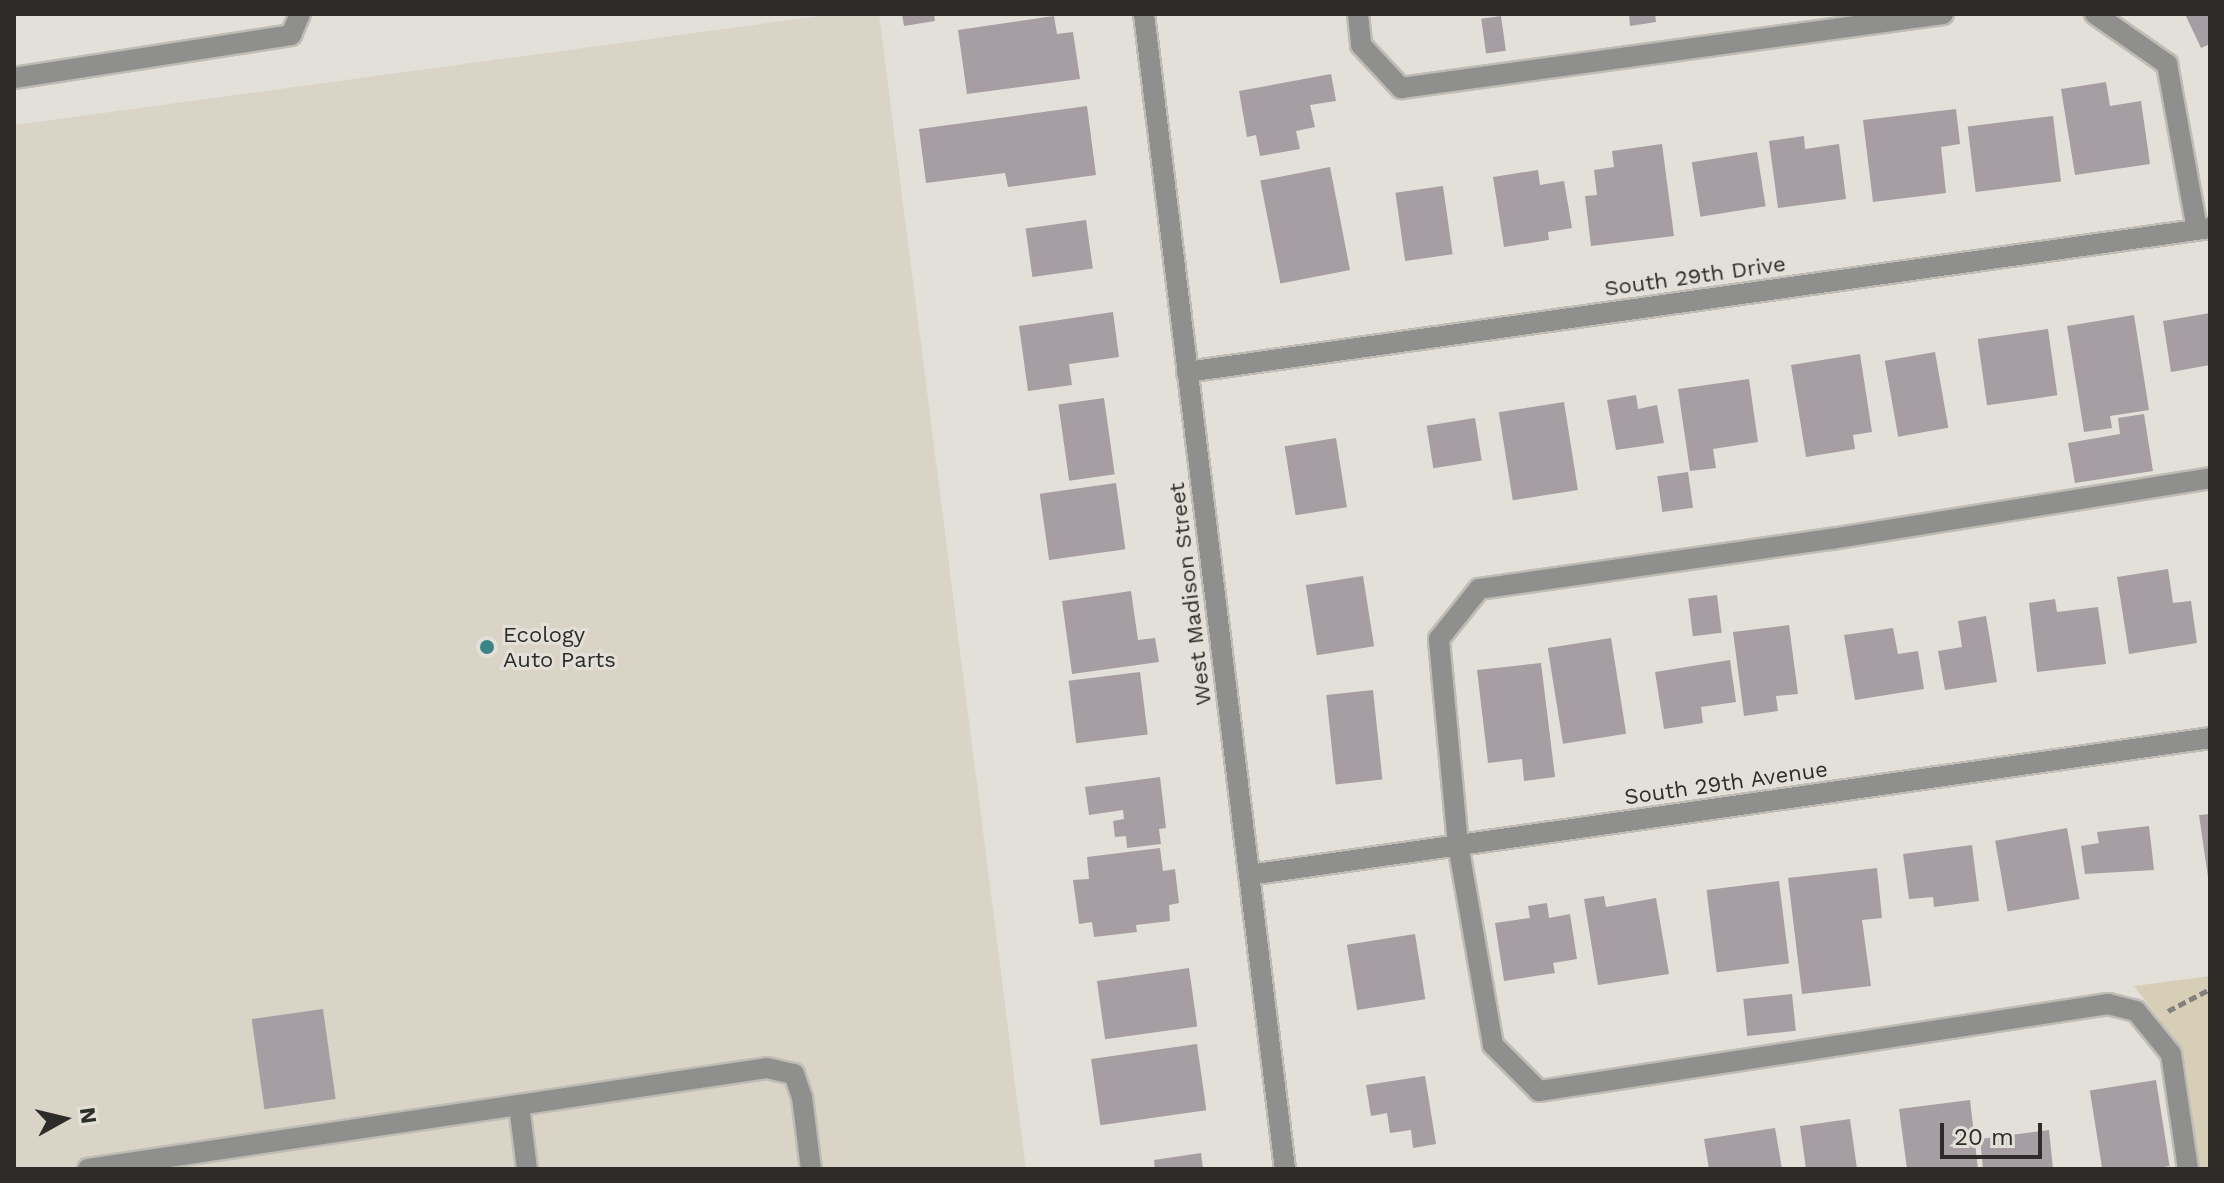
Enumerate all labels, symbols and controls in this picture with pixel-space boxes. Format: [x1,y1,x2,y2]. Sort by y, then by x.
street label: South 29th Drive [1603,250,1787,302]
street label: West Madison Street [1163,481,1217,707]
place label: Ecology Auto Parts [503,621,616,672]
marker: Ecology Auto Parts [478,638,496,656]
street label: South 29th Avenue [1622,756,1830,810]
north arrow [24,1079,104,1159]
text: N [75,1106,102,1125]
scale bar [1944,1107,2046,1157]
text: 20 m [1954,1123,2014,1151]

